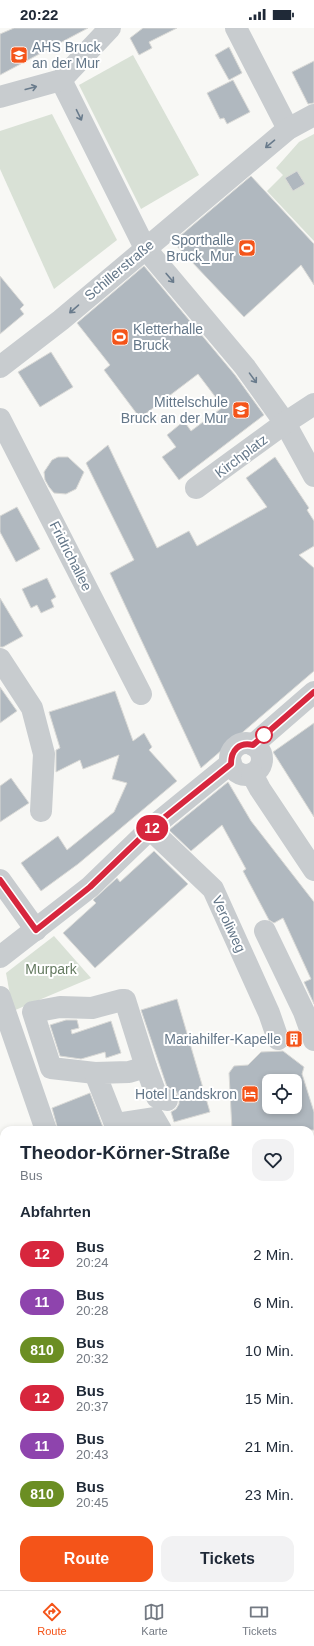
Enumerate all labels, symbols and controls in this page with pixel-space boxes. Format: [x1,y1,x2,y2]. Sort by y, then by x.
text: 20:22 [20,6,58,23]
place label: AHS Bruck an der Mur [32,39,101,71]
school or university icon: AHS Bruck an der Mur [9,45,29,65]
one-way arrow [24,84,37,92]
one-way arrow [76,109,83,121]
one-way arrow [264,139,275,148]
place label: Sporthalle Bruck_Mur [166,232,234,264]
street label: Schillerstraße [81,236,157,304]
sports icon: Sporthalle Bruck_Mur [237,238,257,258]
one-way arrow [165,273,174,283]
one-way arrow [69,304,79,313]
place label: Kletterhalle Bruck [133,321,203,353]
sports icon: Kletterhalle Bruck [110,327,130,347]
one-way arrow [249,372,257,383]
place label: Mittelschule Bruck an der Mur [121,394,228,426]
school or university icon: Mittelschule Bruck an der Mur [231,400,251,420]
street label: Kirchplatz [212,431,270,481]
street label: Fridrichallee [47,518,96,594]
unlabelled marker [255,726,273,744]
line badge: 12 [134,815,170,841]
text: 12 [144,820,160,836]
street label: Veroliweg [209,893,249,955]
park label: Murpark [25,961,78,977]
building icon: Mariahilfer-Kapelle [284,1029,304,1049]
place label: Mariahilfer-Kapelle [164,1031,281,1047]
map controls [262,1074,302,1114]
button: locate [262,1074,302,1114]
hotel icon: Hotel Landskron [240,1084,260,1104]
place label: Hotel Landskron [135,1086,237,1102]
button: heart [252,1139,294,1181]
text: Theodor-Körner-Straße [20,1142,230,1163]
text: Bus [20,1168,42,1183]
text: Abfahrten [20,1203,91,1220]
text: Bus [76,1238,104,1255]
text: 12 [34,1246,50,1262]
text: 2 Min. [253,1246,294,1263]
text: 20:24 [76,1255,109,1270]
text: Bus [76,1286,104,1303]
text: 11 [35,1294,49,1310]
text: 6 Min. [253,1294,294,1311]
text: 20:28 [76,1303,109,1318]
text: Bus [76,1334,104,1351]
text: 810 [30,1342,54,1358]
text: 10 Min. [245,1342,294,1359]
text: 20:32 [76,1351,109,1366]
text: Bus [76,1382,104,1399]
text: 12 [34,1390,50,1406]
text: 15 Min. [245,1390,294,1407]
text: 20:37 [76,1399,109,1414]
text: Bus [76,1430,104,1447]
text: 11 [35,1438,49,1454]
text: 21 Min. [245,1438,294,1455]
text: 20:43 [76,1447,109,1462]
text: Bus [76,1478,104,1495]
text: 810 [30,1486,54,1502]
text: 23 Min. [245,1486,294,1503]
text: 20:45 [76,1495,109,1510]
button: Route [20,1536,153,1582]
button: Tickets [161,1536,294,1582]
tab: Route [37,1601,67,1637]
tab: Karte [141,1601,168,1637]
tab: Tickets [242,1601,277,1637]

